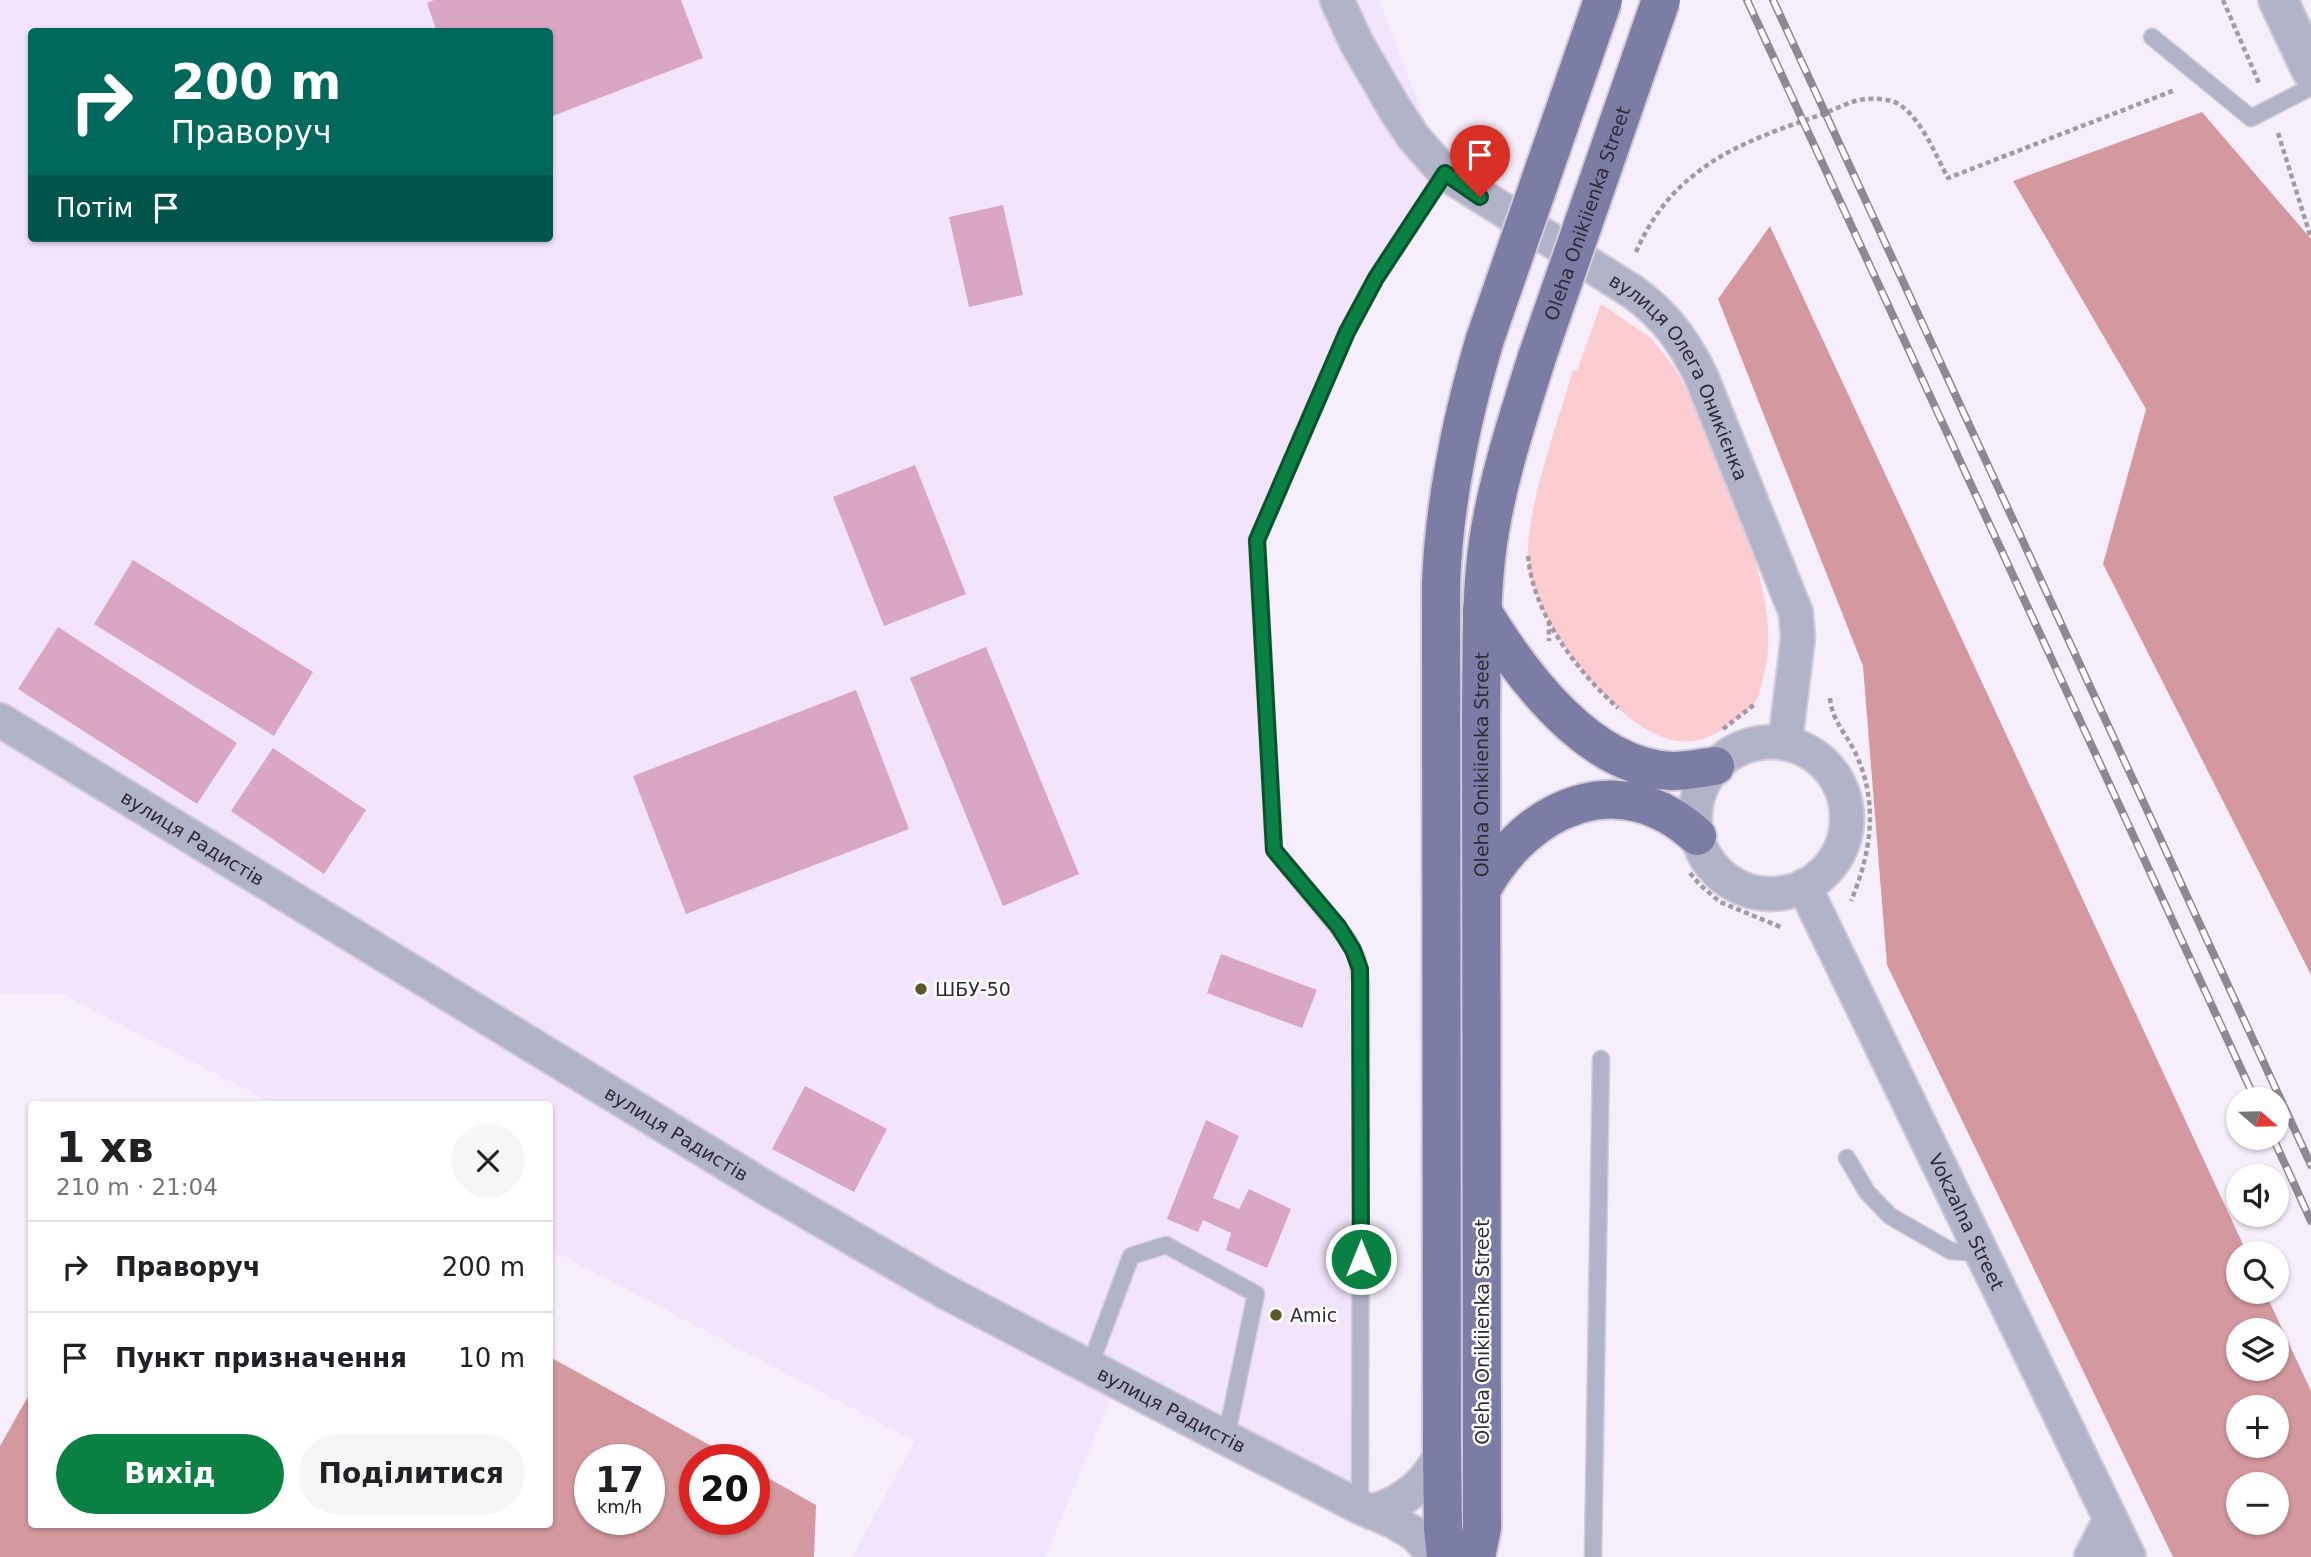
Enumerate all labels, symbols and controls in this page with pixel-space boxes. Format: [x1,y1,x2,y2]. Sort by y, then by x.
text: 200 m [171,54,341,111]
icon: right [56,56,147,147]
street label: Oleha Onikiienka Street [1539,103,1634,324]
text: Праворуч [171,113,332,151]
pin [1450,125,1510,197]
icon: arrive [1461,136,1499,174]
icon: arrive [147,189,185,227]
text: Потім [56,193,133,223]
street label: вулиця Олега Оникієнка [1605,269,1753,483]
street label: Oleha Onikiienka Street [1470,652,1493,877]
street label: вулиця Радистів [117,786,269,890]
place label: ШБУ-50 [935,978,1011,1000]
marker: ШБУ-50 [913,981,929,997]
street label: вулиця Радистів [601,1081,752,1186]
north arrow [2226,1087,2289,1150]
map controls [2226,1087,2289,1535]
text: 1 хв [56,1123,154,1172]
button: close [451,1124,525,1198]
street label: Vokzalna Street [1924,1150,2009,1293]
button: sound [2226,1164,2289,1227]
text: 210 m · 21:04 [56,1174,218,1200]
street label: Oleha Onikiienka Street [1471,1219,1493,1445]
position arrow [1324,1222,1398,1296]
button: search [2226,1241,2289,1304]
icon: right [56,1248,94,1286]
text: Праворуч [115,1252,261,1282]
text: 200 m [442,1252,525,1282]
place label: Amic [1290,1304,1337,1326]
marker: Amic [1268,1307,1284,1323]
button: layers [2226,1318,2289,1381]
icon: arrive [56,1339,94,1377]
text: Пункт призначення [115,1343,407,1373]
text: 10 m [458,1343,525,1373]
street label: вулиця Радистів [1094,1362,1249,1457]
button: + [2226,1395,2289,1458]
button: Вихід [56,1434,284,1514]
button: Поділитися [298,1434,525,1514]
speed limit sign: 20 [679,1444,770,1535]
text: 17 [595,1460,644,1500]
button: − [2226,1472,2289,1535]
text: km/h [597,1496,642,1517]

